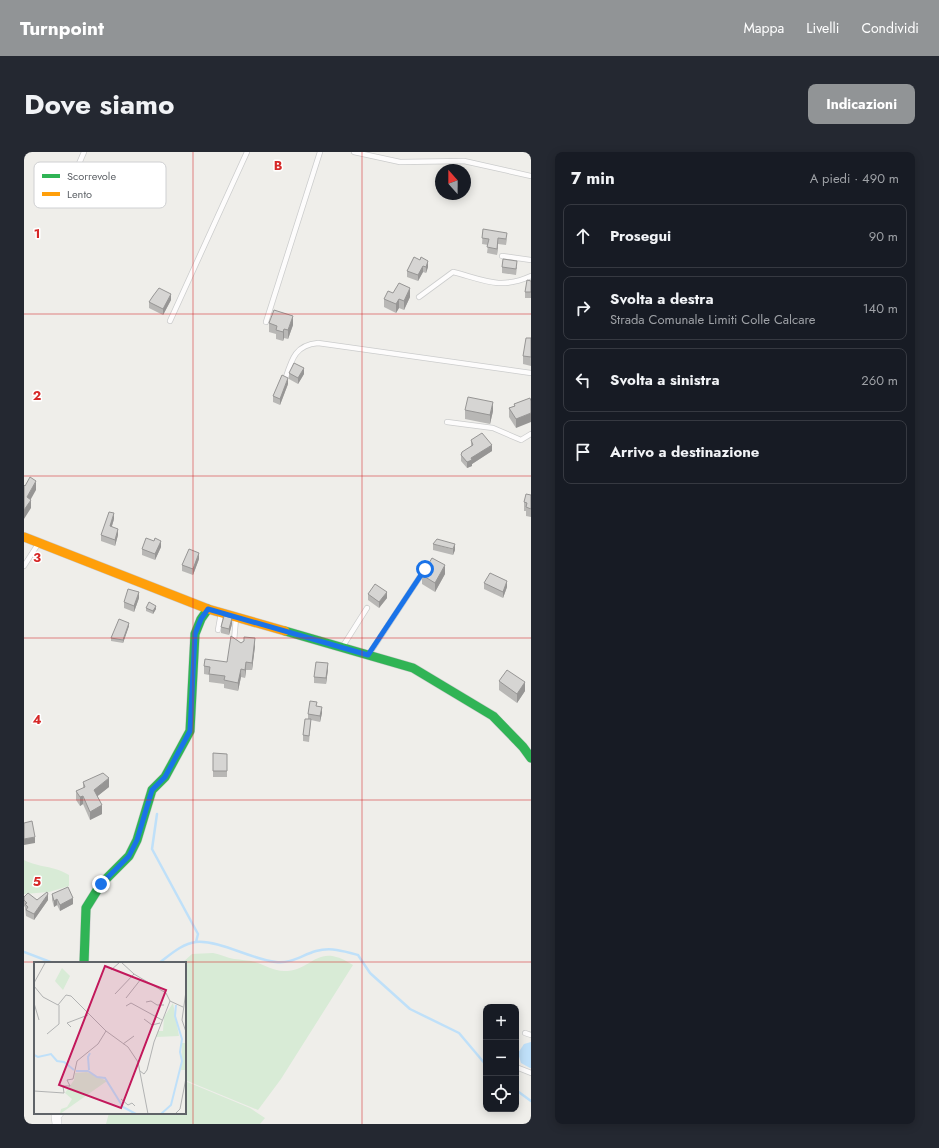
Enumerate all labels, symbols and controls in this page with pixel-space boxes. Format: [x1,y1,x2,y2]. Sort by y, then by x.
text: Turnpoint [20,15,104,42]
text: Mappa [743,18,784,38]
text: Livelli [806,18,839,38]
text: Condividi [861,18,919,38]
text: Dove siamo [24,84,174,125]
button: Indicazioni [808,84,915,124]
text: B [274,156,283,175]
legend [34,162,166,208]
north arrow [435,164,471,200]
text: 7 min [571,166,615,190]
text: Scorrevole [67,168,116,184]
text: A piedi · 490 m [810,169,899,188]
text: Lento [67,186,92,202]
text: 1 [34,224,40,243]
icon: ahead [572,225,594,247]
text: Prosegui [610,225,671,247]
text: 90 m [869,227,898,246]
text: Svolta a destra [610,288,714,310]
icon: right [572,297,594,319]
text: 140 m [863,299,898,318]
text: Strada Comunale Limiti Colle Calcare [610,310,815,329]
icon: left [572,369,594,391]
text: Svolta a sinistra [610,369,720,391]
text: 260 m [861,371,898,390]
text: 2 [33,386,41,405]
icon: arrive [572,441,594,463]
text: Arrivo a destinazione [610,441,759,463]
text: 3 [33,548,41,567]
route start [416,560,434,578]
text: 4 [32,710,42,729]
text: 5 [33,872,41,891]
route end [92,875,110,893]
inset map [34,962,186,1114]
map controls [483,1004,519,1112]
button: + [483,1004,519,1040]
button: − [483,1040,519,1076]
button: locate [483,1076,519,1112]

